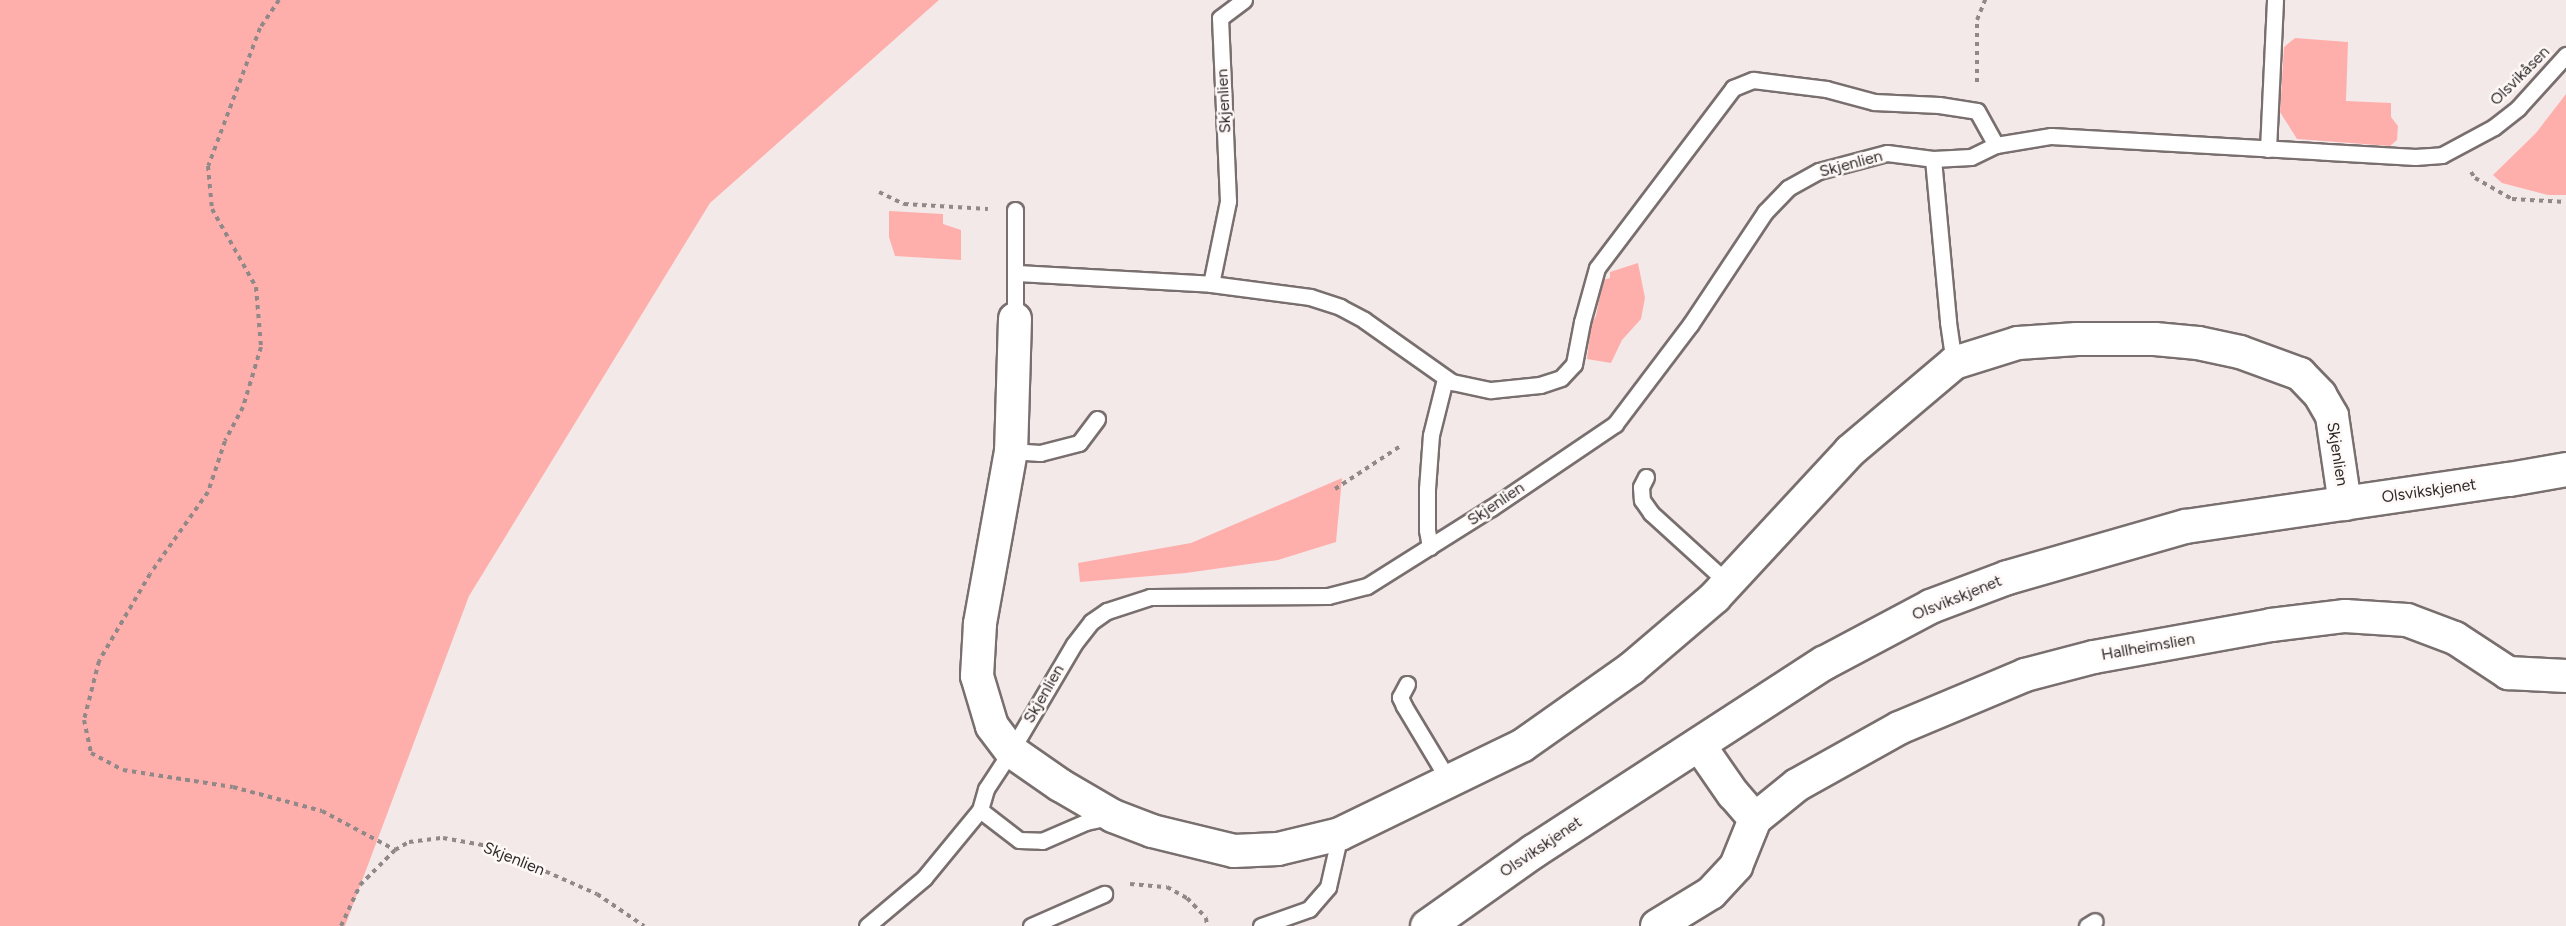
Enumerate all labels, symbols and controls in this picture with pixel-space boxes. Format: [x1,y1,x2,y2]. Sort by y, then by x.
street label: Olsvikåsen [2486,42,2554,110]
street label: Skjenlien [1213,68,1235,134]
street label: Skjenlien [1817,146,1885,182]
street label: Skjenlien [2322,421,2352,487]
street label: Olsvikskjenet [2381,475,2477,507]
street label: Skjenlien [1464,478,1528,530]
street label: Olsvikskjenet [1909,571,2005,625]
street label: Hallheimslien [2100,629,2196,665]
street label: Skjenlien [1020,661,1068,727]
street label: Olsvikskjenet [1496,812,1586,882]
street label: Skjenlien [481,838,547,880]

